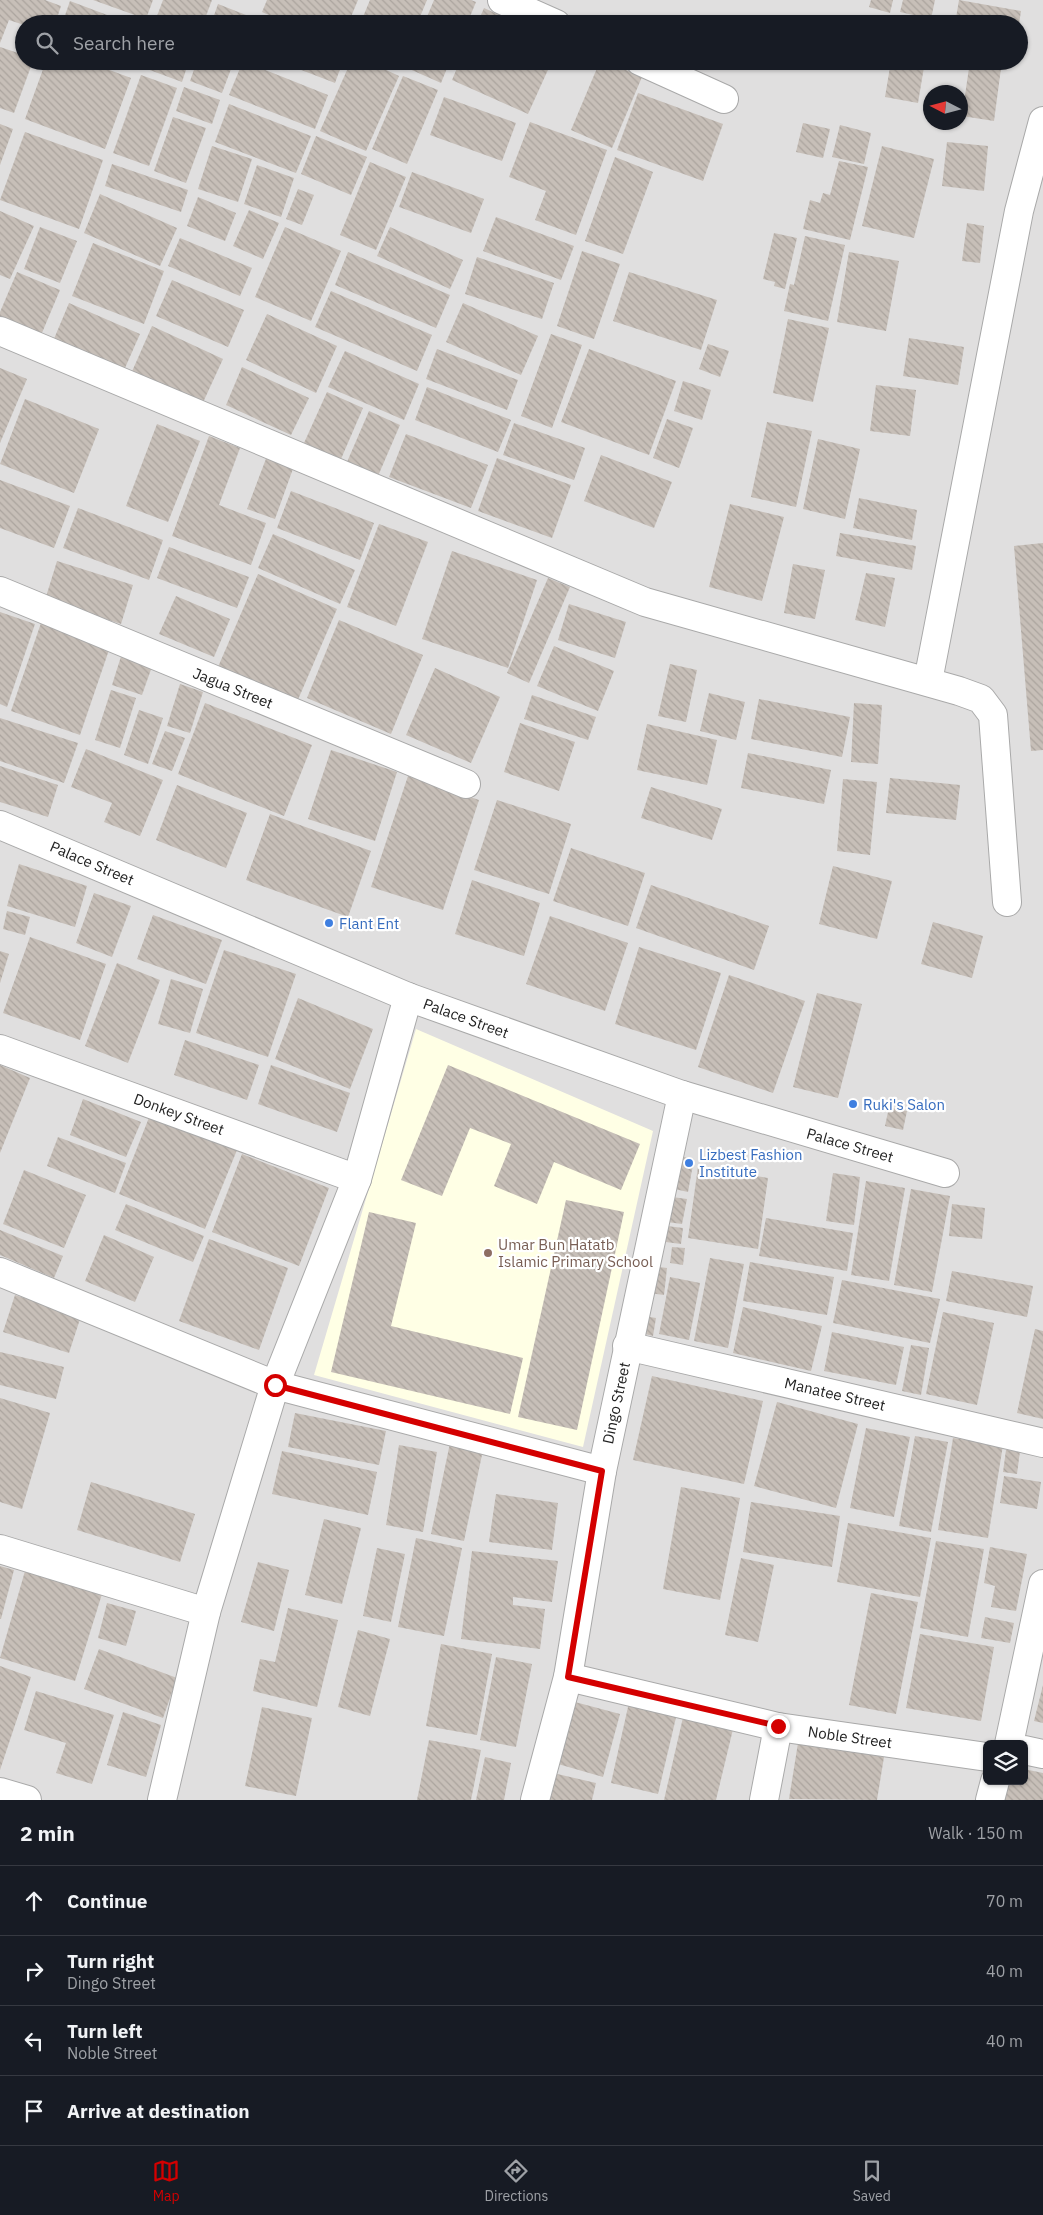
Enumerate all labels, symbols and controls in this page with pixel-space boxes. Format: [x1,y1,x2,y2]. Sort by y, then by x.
search box [15,15,1028,70]
icon: search [33,29,61,57]
text: Search here [73,31,175,55]
north arrow [923,85,968,130]
street label: Jagua Street [190,663,276,713]
street label: Palace Street [47,837,137,889]
place label: Flant Ent [339,914,399,933]
marker: Flant Ent [323,917,335,929]
street label: Palace Street [421,994,511,1042]
street label: Donkey Street [131,1089,227,1139]
place label: Ruki's Salon [863,1095,945,1114]
marker: Ruki's Salon [847,1098,859,1110]
street label: Palace Street [804,1124,896,1166]
place label: Lizbest Fashion Institute [699,1145,802,1181]
marker: Lizbest Fashion Institute [683,1157,695,1169]
place label: Umar Bun Hatatb Islamic Primary School [498,1235,653,1271]
marker: Umar Bun Hatatb Islamic Primary School [482,1247,494,1259]
street label: Dingo Street [598,1360,634,1446]
street label: Manatee Street [783,1373,887,1415]
route start [264,1374,287,1397]
route end [767,1715,790,1738]
street label: Noble Street [807,1722,893,1752]
map controls [983,1740,1028,1785]
button: layers [983,1740,1028,1785]
text: 2 min [20,1819,75,1847]
text: Walk · 150 m [928,1823,1023,1843]
icon: ahead [20,1887,48,1915]
text: Continue [67,1889,147,1913]
text: 70 m [986,1891,1023,1911]
text: Turn right [67,1949,154,1973]
icon: right [20,1957,48,1985]
text: 40 m [986,1961,1023,1981]
text: Dingo Street [67,1973,156,1993]
text: Turn left [67,2019,143,2043]
icon: left [20,2027,48,2055]
text: 40 m [986,2031,1023,2051]
text: Noble Street [67,2043,157,2063]
icon: arrive [20,2097,48,2125]
text: Arrive at destination [67,2099,250,2123]
tab: Map [152,2157,180,2205]
tab: Directions [485,2157,548,2205]
tab: Saved [853,2157,891,2205]

